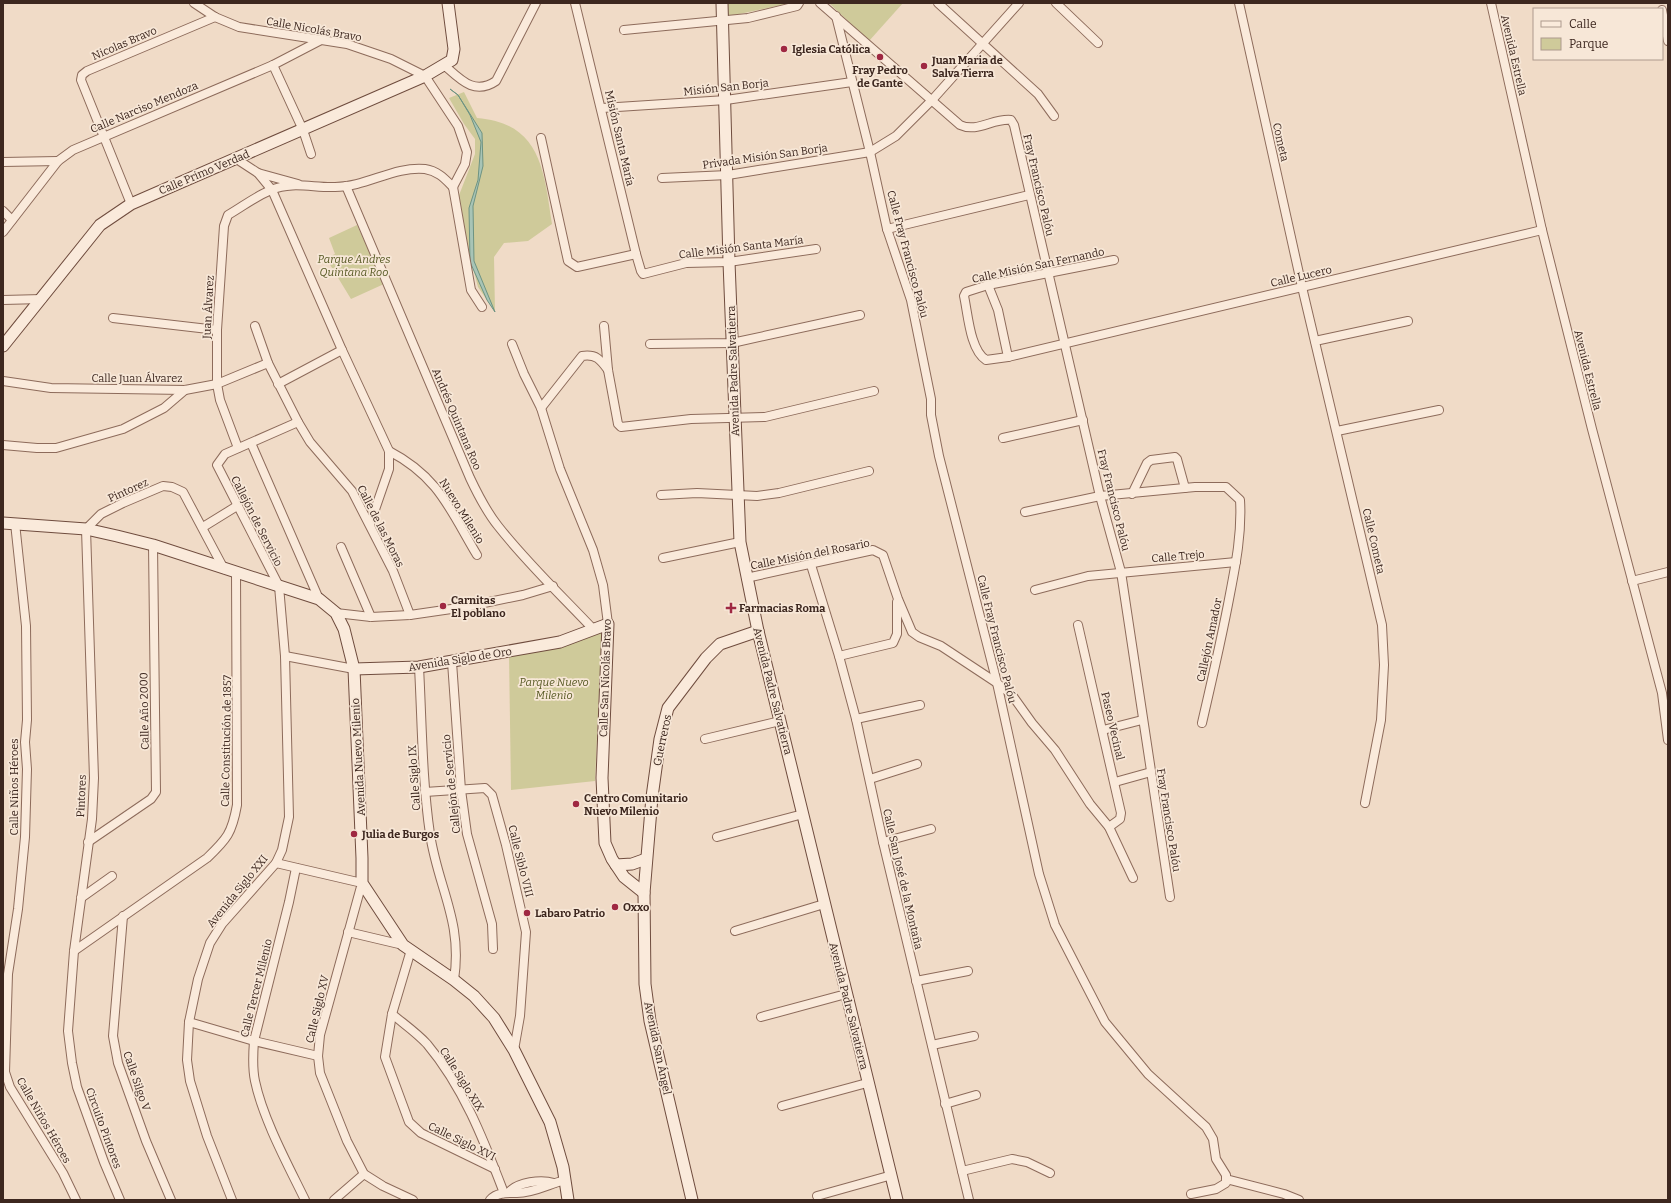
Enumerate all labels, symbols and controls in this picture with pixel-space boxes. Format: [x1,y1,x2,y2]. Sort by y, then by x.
legend [1533,8,1663,60]
street label: Avenida Estrella [1498,14,1529,97]
street label: Calle Nicolás Bravo [265,15,363,44]
text: Calle [1569,17,1597,31]
street label: Nicolas Bravo [90,24,159,63]
text: Parque [1569,37,1608,51]
place label: Iglesia Católica [792,43,871,56]
marker: Iglesia Católica [779,44,789,54]
marker: Fray Pedro de Gante [875,52,885,62]
place label: Juan Maria de Salva Tierra [931,54,1003,80]
marker: Juan Maria de Salva Tierra [919,61,929,71]
place label: Fray Pedro de Gante [852,64,908,90]
street label: Misión San Borja [683,77,769,98]
street label: Calle Narciso Mendoza [88,79,200,136]
street label: Misión Santa María [602,89,637,187]
street label: Cometa [1270,121,1291,163]
street label: Fray Francisco Palóu [1020,133,1057,238]
street label: Privada Misión San Borja [702,141,828,172]
street label: Calle Primo Verdad [157,147,252,197]
street label: Calle Fray Francisco Palóu [884,189,931,320]
street label: Calle Misión Santa María [678,233,804,262]
street label: Calle Misión San Fernando [971,245,1106,286]
park label: Parque Andres Quintana Roo [318,253,390,279]
street label: Calle Lucero [1269,263,1333,290]
street label: Juan Álvarez [199,275,217,340]
street label: Avenida Padre Salvatierra [725,305,742,437]
street label: Avenida Estrella [1571,329,1604,412]
street label: Andrés Quintana Roo [429,366,484,472]
street label: Calle Juan Álvarez [91,371,183,385]
street label: Fray Francisco Palóu [1095,448,1132,552]
street label: Callejón de Servicio [228,474,285,569]
street label: Pintorez [106,476,150,505]
street label: Nuevo Milenio [436,476,487,546]
street label: Calle de las Moras [354,483,407,569]
street label: Calle Cometa [1360,507,1387,575]
street label: Calle Misión del Rosario [749,537,871,572]
street label: Calle Trejo [1151,548,1205,565]
street label: Calle Fray Francisco Palóu [974,574,1019,705]
place label: Carnitas El poblano [451,594,506,620]
street label: Callejón Amador [1194,597,1225,683]
marker: Carnitas El poblano [438,601,448,611]
place label: Farmacias Roma [739,602,826,615]
marker: Farmacias Roma [726,603,736,613]
street label: Calle San Nicolás Bravo [597,619,614,737]
street label: Avenida Padre Salvatierra [750,626,795,756]
street label: Avenida Siglo de Oro [407,645,513,674]
street label: Calle Año 2000 [137,672,152,750]
street label: Calle Constitución de 1857 [219,674,234,807]
park label: Parque Nuevo Milenio [519,676,589,702]
street label: Paseo Vecinal [1098,691,1127,762]
street label: Avenida Nuevo Milenio [349,698,368,816]
street label: Guerreros [651,713,674,767]
street label: Callejón de Servicio [440,734,463,834]
street label: Calle Niños Héroes [8,739,21,835]
street label: Calle Siglo IX [406,744,423,811]
street label: Fray Francisco Palóu [1154,768,1183,873]
street label: Pintores [74,774,89,818]
place label: Centro Comunitario Nuevo Milenio [584,792,688,818]
marker: Centro Comunitario Nuevo Milenio [571,799,581,809]
street label: Calle San José de la Montaña [880,807,925,951]
street label: Calle Siblo VIII [505,824,536,899]
place label: Julia de Burgos [361,828,440,841]
marker: Julia de Burgos [349,829,359,839]
street label: Avenida Siglo XXI [204,852,271,930]
place label: Oxxo [623,901,649,914]
marker: Oxxo [610,902,620,912]
place label: Labaro Patrio [535,907,605,920]
marker: Labaro Patrio [522,908,532,918]
street label: Calle Tercer Milenio [238,937,275,1039]
street label: Avenida Padre Salvatierra [826,941,871,1071]
street label: Calle Siglo XV [303,973,332,1045]
street label: Avenida San Ángel [641,1000,675,1096]
street label: Calle Siglo XIX [437,1045,487,1114]
street label: Calle Silgo V [120,1050,153,1113]
street label: Calle Niños Héroes [14,1075,73,1165]
street label: Circuito Pintores [83,1086,124,1170]
street label: Calle Siglo XVI [426,1120,498,1163]

